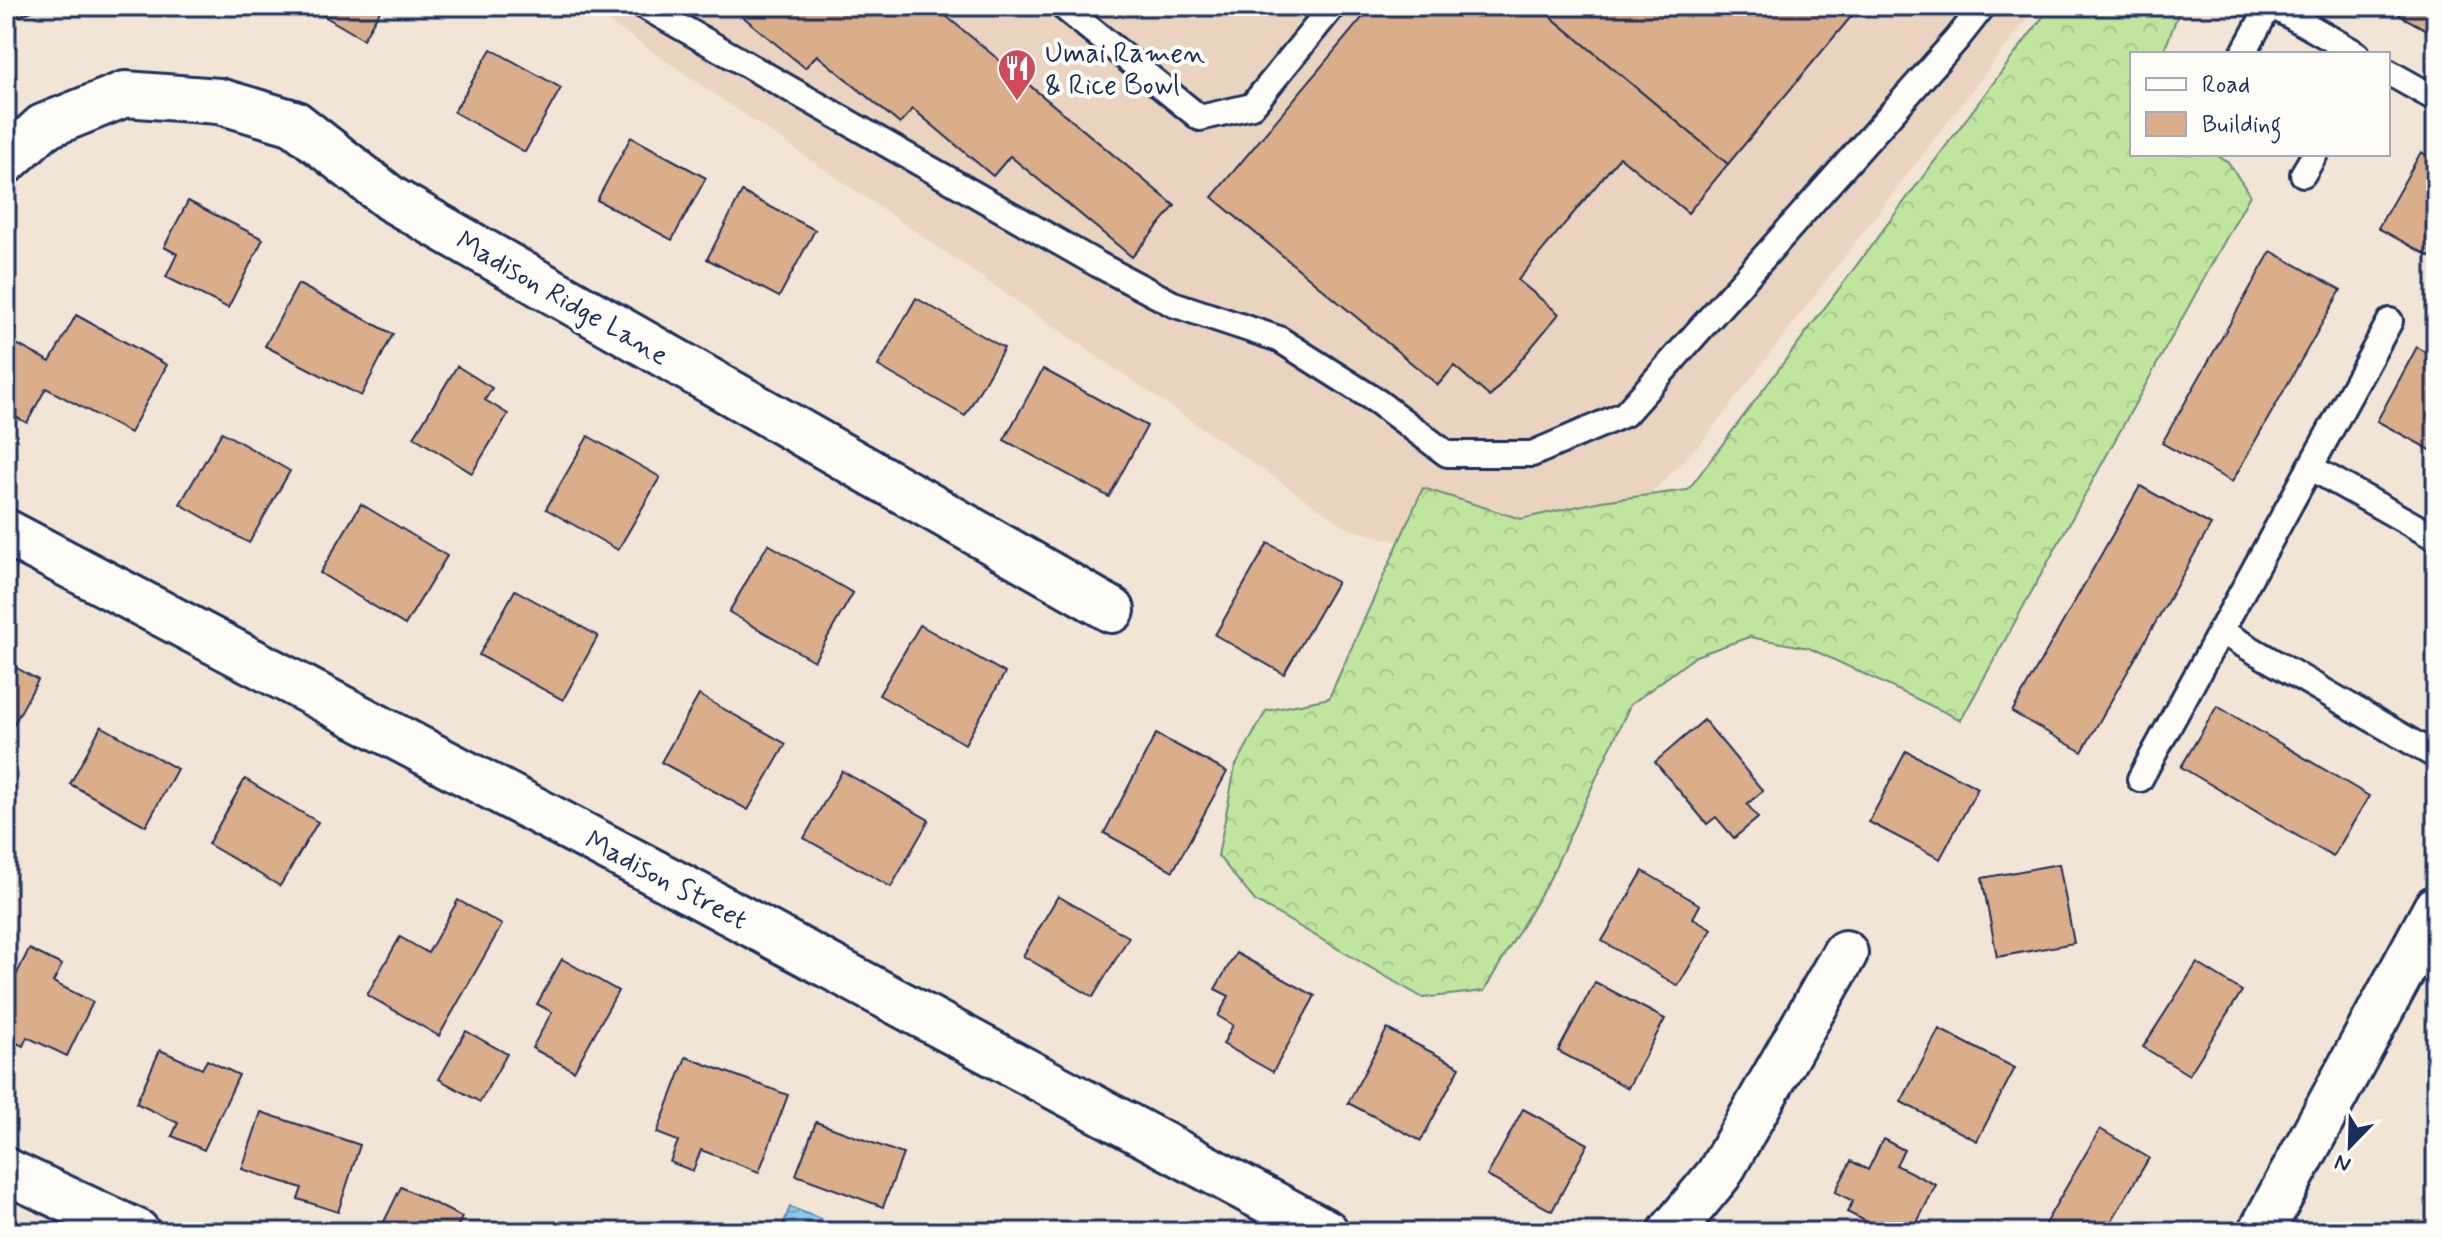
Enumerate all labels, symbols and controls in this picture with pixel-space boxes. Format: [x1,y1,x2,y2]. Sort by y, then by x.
place label: Umai Ramen & Rice Bowl [1045,36,1205,105]
restaurant icon: Umai Ramen & Rice Bowl [996,47,1038,102]
legend [2130,52,2390,156]
text: Road [2202,70,2250,101]
text: Building [2202,110,2282,144]
street label: Madison Ridge Lane [449,223,675,375]
street label: Madison Street [578,823,754,940]
north arrow [2310,1106,2390,1186]
text: N [2331,1147,2355,1178]

